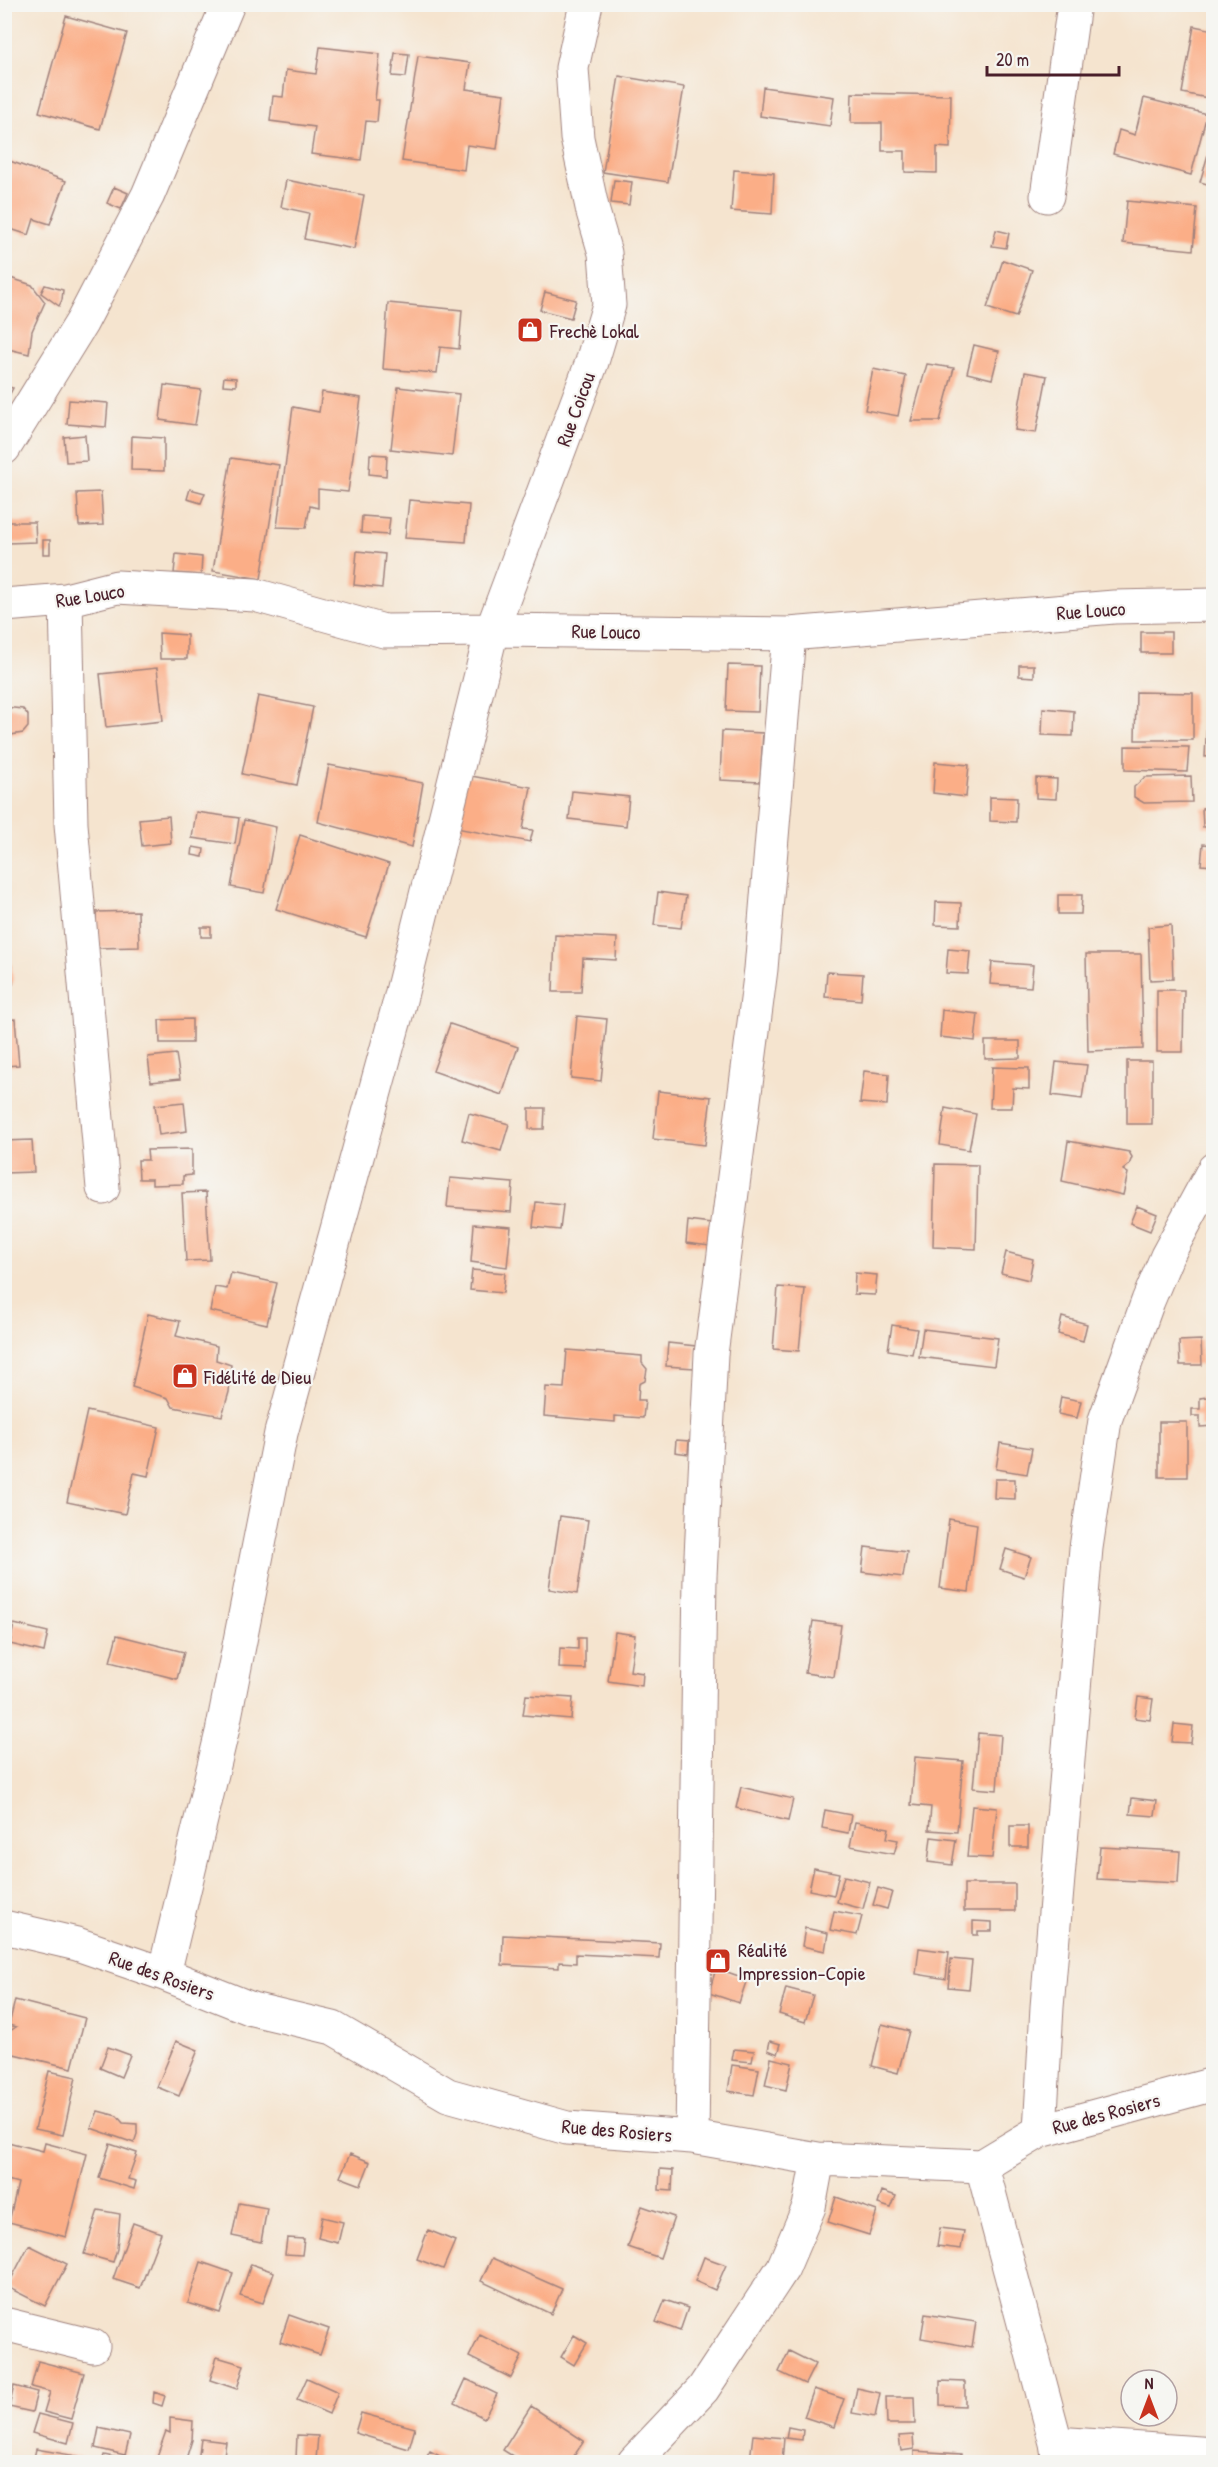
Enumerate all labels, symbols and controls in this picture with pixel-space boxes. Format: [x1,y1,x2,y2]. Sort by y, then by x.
scale bar [987,39,1119,77]
text: 20 m [996,47,1029,72]
shop icon: Frechè Lokal [515,315,545,345]
place label: Frechè Lokal [549,317,640,344]
street label: Rue Coicou [549,368,601,450]
street label: Rue Louco [54,576,126,614]
street label: Rue Louco [1056,594,1126,626]
street label: Rue Louco [571,617,641,645]
shop icon: Fidélité de Dieu [170,1361,200,1391]
place label: Fidélité de Dieu [203,1363,311,1390]
place label: Réalité Impression-Copie [738,1936,866,1986]
street label: Rue des Rosiers [106,1943,219,2007]
shop icon: Réalité Impression-Copie [703,1946,733,1976]
street label: Rue des Rosiers [1049,2086,1163,2140]
street label: Rue des Rosiers [561,2112,673,2148]
north arrow [1119,2368,1179,2428]
text: N [1145,2372,1154,2394]

